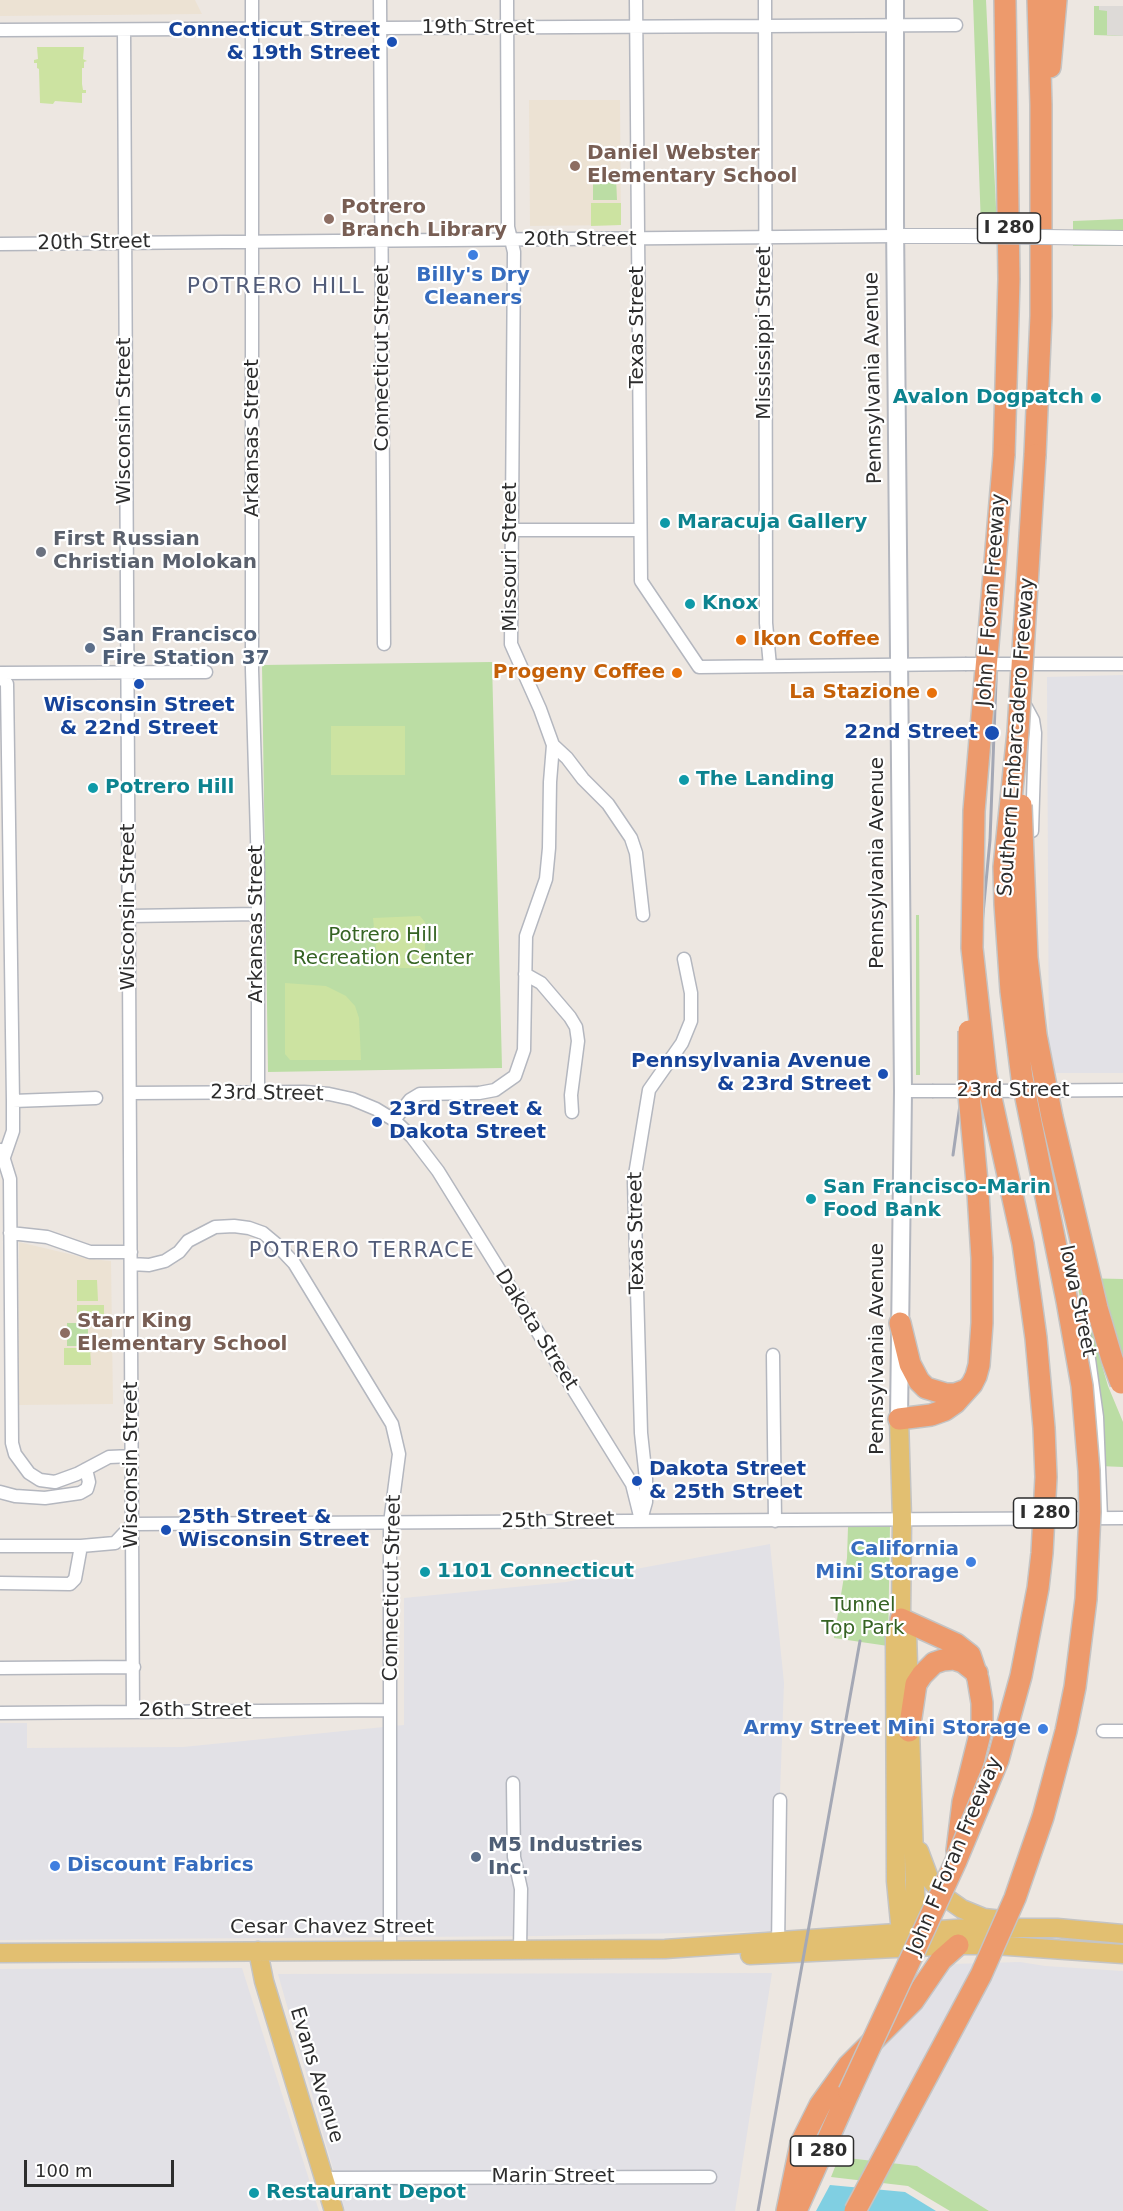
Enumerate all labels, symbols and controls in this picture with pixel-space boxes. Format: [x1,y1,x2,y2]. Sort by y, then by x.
street label: 19th Street [421,16,535,40]
place label: Connecticut Street & 19th Street [168,19,380,66]
marker: Connecticut Street & 19th Street [385,35,399,49]
place label: Daniel Webster Elementary School [587,142,797,189]
marker: Daniel Webster Elementary School [568,159,582,173]
place label: Potrero Branch Library [341,196,507,243]
marker: Potrero Branch Library [322,212,336,226]
road number: I 280 [978,213,1040,243]
street label: 20th Street [523,228,637,252]
street label: 20th Street [37,230,151,256]
street label: Mississippi Street [753,246,777,420]
marker: Billy's Dry Cleaners [466,248,480,262]
place label: Billy's Dry Cleaners [416,264,530,311]
street label: Connecticut Street [371,265,395,451]
street label: Texas Street [626,266,650,388]
street label: Pennsylvania Avenue [860,272,888,484]
district label: POTRERO HILL [187,274,365,300]
street label: Wisconsin Street [113,337,137,505]
street label: Arkansas Street [241,359,265,517]
place label: Avalon Dogpatch [893,386,1084,410]
marker: Avalon Dogpatch [1089,391,1103,405]
street label: Missouri Street [499,482,523,632]
street label: John F Foran Freeway [973,493,1011,707]
place label: Maracuja Gallery [677,511,867,535]
marker: Maracuja Gallery [658,516,672,530]
place label: First Russian Christian Molokan [53,528,257,575]
marker: First Russian Christian Molokan [34,545,48,559]
street label: Southern Embarcadero Freeway [994,577,1040,897]
place label: Knox [702,592,758,616]
marker: Knox [683,597,697,611]
place label: San Francisco Fire Station 37 [102,624,270,671]
place label: Ikon Coffee [753,628,880,652]
marker: Ikon Coffee [734,633,748,647]
marker: San Francisco Fire Station 37 [83,641,97,655]
place label: Progeny Coffee [493,661,665,685]
marker: Progeny Coffee [670,666,684,680]
marker: Wisconsin Street & 22nd Street [132,677,146,691]
place label: La Stazione [789,681,920,705]
marker: La Stazione [925,686,939,700]
place label: Wisconsin Street & 22nd Street [43,694,235,741]
place label: 22nd Street [844,721,978,745]
marker: 22nd Street [983,724,1001,742]
street label: Pennsylvania Avenue [866,757,890,969]
place label: The Landing [696,768,835,792]
marker: The Landing [677,773,691,787]
place label: Potrero Hill [105,776,234,800]
marker: Potrero Hill [86,781,100,795]
street label: Wisconsin Street [117,823,141,991]
street label: Arkansas Street [245,845,269,1003]
park label: Potrero Hill Recreation Center [293,924,473,971]
place label: Pennsylvania Avenue & 23rd Street [631,1050,871,1097]
marker: Pennsylvania Avenue & 23rd Street [876,1067,890,1081]
street label: 23rd Street [956,1079,1070,1103]
street label: 23rd Street [210,1081,324,1107]
place label: 23rd Street & Dakota Street [389,1098,546,1145]
marker: 23rd Street & Dakota Street [370,1115,384,1129]
street label: Texas Street [624,1172,650,1294]
place label: San Francisco-Marin Food Bank [823,1176,1051,1223]
marker: San Francisco-Marin Food Bank [804,1192,818,1206]
district label: POTRERO TERRACE [249,1239,475,1265]
street label: Pennsylvania Avenue [866,1243,890,1455]
street label: Iowa Street [1053,1243,1101,1359]
street label: Dakota Street [489,1265,583,1395]
place label: Starr King Elementary School [77,1310,287,1357]
marker: Starr King Elementary School [58,1326,72,1340]
street label: Wisconsin Street [120,1381,144,1549]
place label: Dakota Street & 25th Street [649,1458,806,1505]
marker: Dakota Street & 25th Street [630,1474,644,1488]
street label: Connecticut Street [379,1494,407,1682]
road number: I 280 [1014,1498,1076,1528]
place label: 25th Street & Wisconsin Street [178,1506,369,1553]
street label: 25th Street [501,1508,615,1534]
marker: 25th Street & Wisconsin Street [159,1523,173,1537]
place label: California Mini Storage [815,1538,959,1585]
marker: California Mini Storage [964,1555,978,1569]
place label: 1101 Connecticut [437,1560,634,1584]
marker: 1101 Connecticut [418,1565,432,1579]
park label: Tunnel Top Park [821,1594,905,1641]
street label: 26th Street [138,1699,252,1723]
place label: Army Street Mini Storage [744,1717,1031,1741]
marker: Army Street Mini Storage [1036,1722,1050,1736]
street label: John F Foran Freeway [902,1753,1008,1959]
place label: M5 Industries Inc. [488,1834,643,1881]
marker: M5 Industries Inc. [469,1850,483,1864]
place label: Discount Fabrics [67,1854,254,1878]
marker: Discount Fabrics [48,1859,62,1873]
street label: Cesar Chavez Street [230,1916,434,1940]
street label: Evans Avenue [284,2004,348,2146]
road number: I 280 [790,2136,854,2166]
scale bar [27,2148,177,2186]
text: 100 m [35,2160,93,2181]
street label: Marin Street [491,2165,615,2189]
place label: Restaurant Depot [266,2181,466,2205]
marker: Restaurant Depot [247,2186,261,2200]

